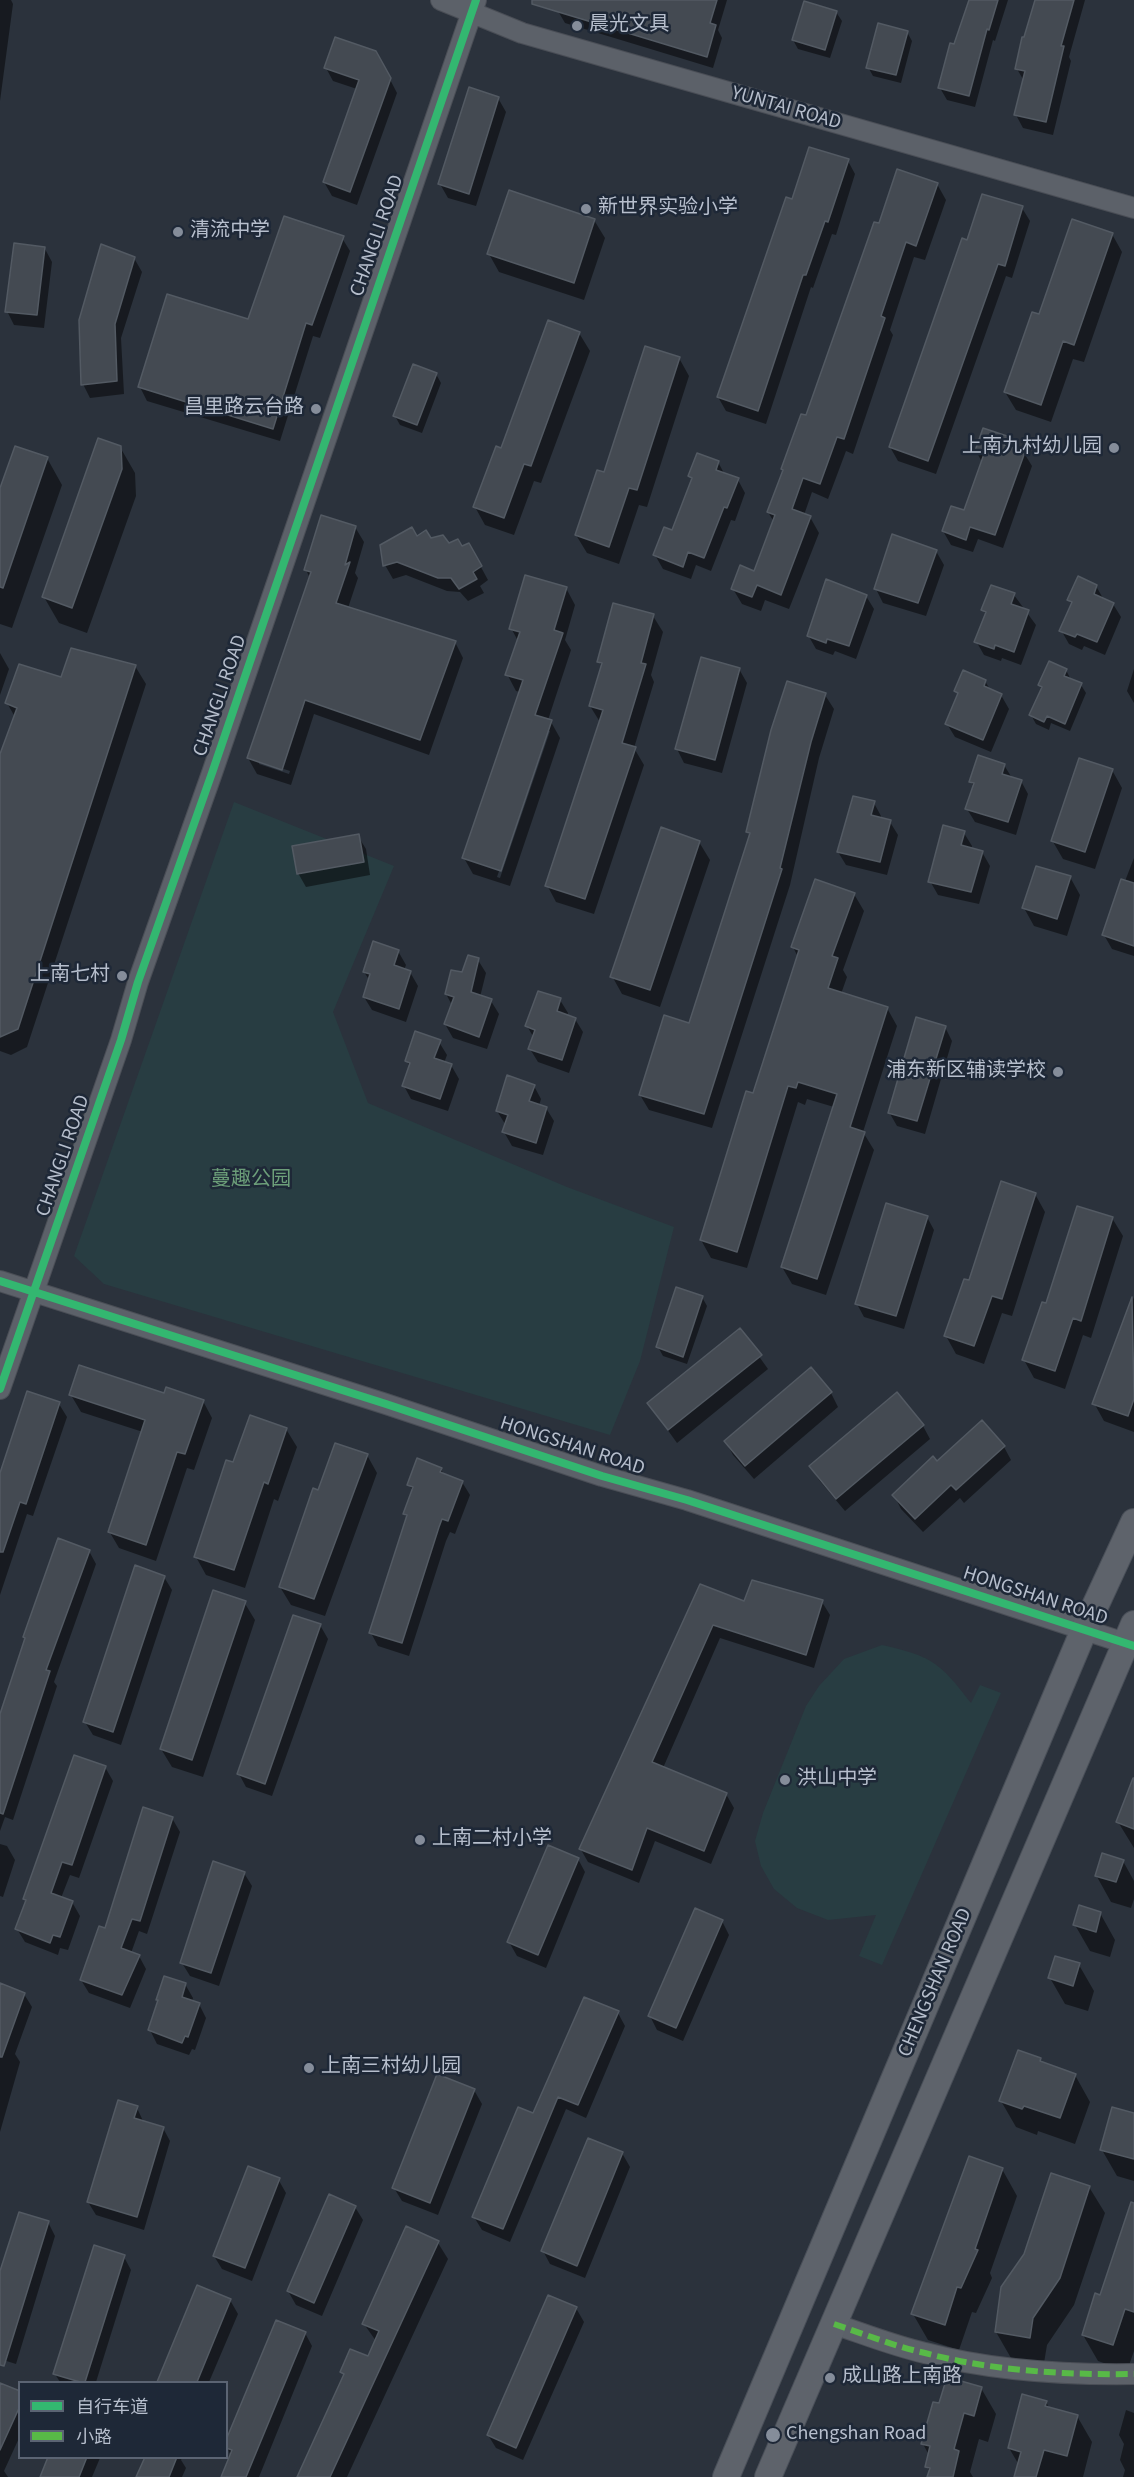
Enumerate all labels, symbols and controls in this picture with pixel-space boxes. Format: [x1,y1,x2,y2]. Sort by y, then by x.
place label: 晨光文具 [589,14,669,38]
marker: 晨光文具 [570,19,584,33]
street label: YUNTAI ROAD [728,82,844,136]
street label: CHANGLI ROAD [346,172,410,300]
place label: 新世界实验小学 [598,197,738,221]
marker: 新世界实验小学 [579,202,593,216]
place label: 清流中学 [190,220,270,244]
marker: 清流中学 [171,225,185,239]
place label: 昌里路云台路 [184,397,304,421]
marker: 昌里路云台路 [309,402,323,416]
place label: 上南九村幼儿园 [962,436,1102,460]
marker: 上南九村幼儿园 [1107,441,1121,455]
street label: CHANGLI ROAD [189,632,253,760]
place label: 上南七村 [30,964,110,988]
marker: 上南七村 [115,969,129,983]
place label: 浦东新区辅读学校 [886,1060,1046,1084]
marker: 浦东新区辅读学校 [1051,1065,1065,1079]
street label: CHANGLI ROAD [32,1092,96,1220]
park label: 蔓趣公园 [211,1169,291,1193]
street label: HONGSHAN ROAD [497,1412,647,1482]
street label: HONGSHAN ROAD [960,1562,1110,1632]
place label: 洪山中学 [797,1768,877,1792]
marker: 洪山中学 [778,1773,792,1787]
place label: 上南二村小学 [432,1828,552,1852]
marker: 上南二村小学 [413,1833,427,1847]
street label: CHENGSHAN ROAD [894,1905,978,2061]
place label: 上南三村幼儿园 [321,2056,461,2080]
marker: 上南三村幼儿园 [302,2061,316,2075]
place label: 成山路上南路 [842,2366,962,2390]
marker: 成山路上南路 [823,2371,837,2385]
legend [18,2381,228,2459]
text: 自行车道 [76,2395,148,2420]
place label: Chengshan Road [786,2423,926,2447]
text: 小路 [76,2425,112,2450]
marker: Chengshan Road [764,2426,782,2444]

